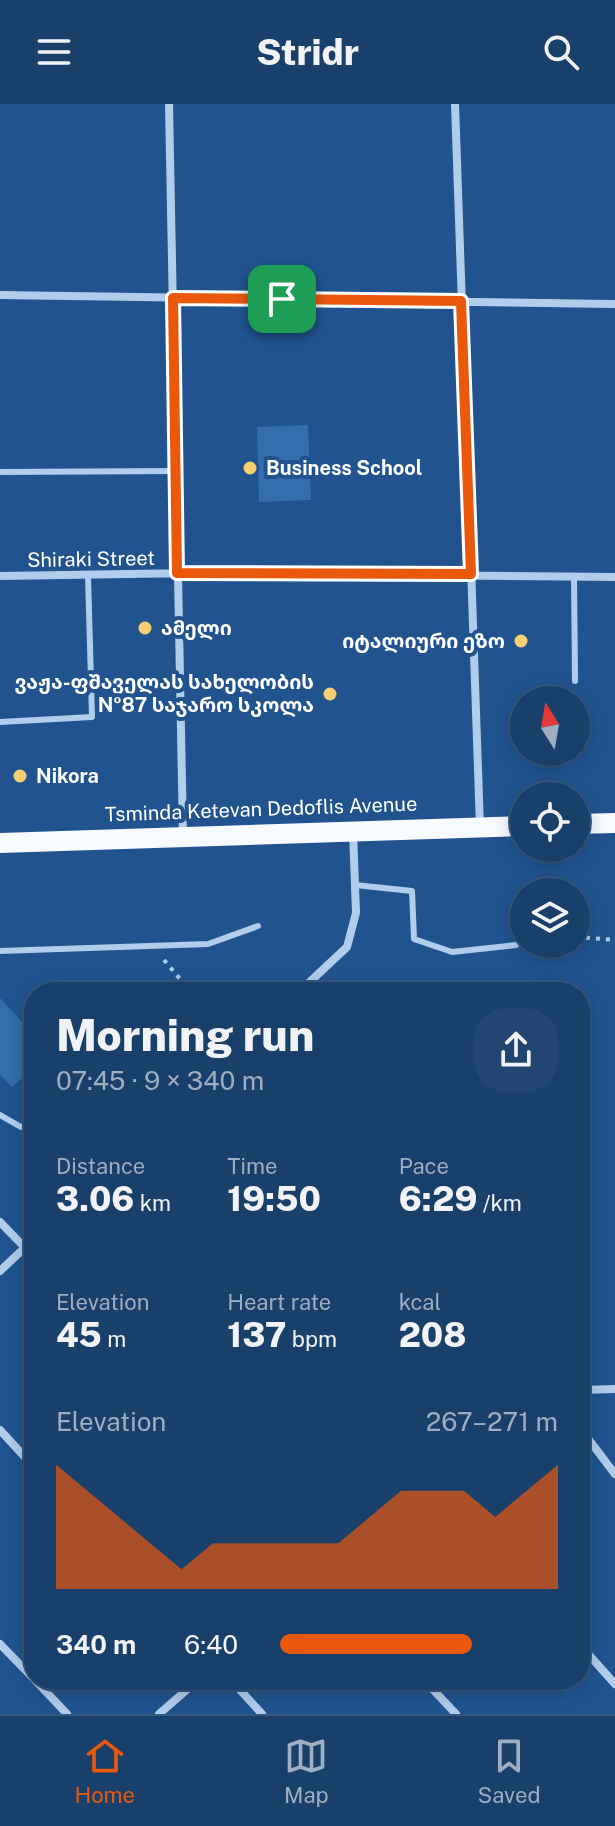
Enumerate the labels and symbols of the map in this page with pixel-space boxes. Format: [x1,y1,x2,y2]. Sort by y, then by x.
pin [248,265,316,333]
place label: Business School [266,456,422,480]
marker: Business School [241,459,259,477]
street label: Shiraki Street [27,546,155,572]
place label: ამელი [161,616,232,640]
marker: ამელი [136,619,154,637]
place label: იტალიური ეზო [342,629,505,653]
marker: იტალიური ეზო [512,632,530,650]
place label: ვაჟა-ფშაველას სახელობის №87 საჯარო სკოლა [15,670,314,717]
marker: ვაჟა-ფშაველას სახელობის №87 საჯარო სკოლა [321,685,339,703]
north arrow [510,686,590,766]
place label: Nikora [36,764,99,788]
marker: Nikora [11,767,29,785]
street label: Tsminda Ketevan Dedoflis Avenue [104,792,418,826]

